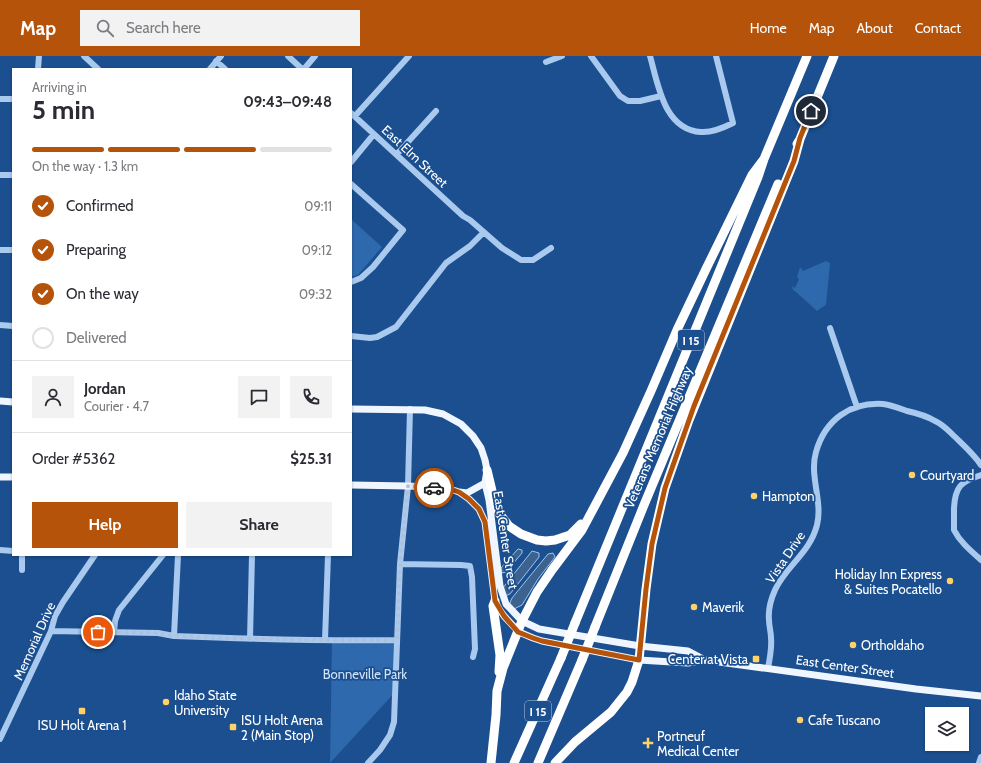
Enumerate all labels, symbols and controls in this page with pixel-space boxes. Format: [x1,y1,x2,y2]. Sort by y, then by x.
search box [80,10,360,46]
text: Map [20,17,56,40]
icon: search [94,17,116,39]
text: Search here [126,19,201,37]
text: Home [750,19,787,37]
text: Map [809,19,834,37]
text: About [856,19,893,37]
text: Contact [915,19,961,37]
text: Arriving in [32,79,87,95]
text: 09:43–09:48 [243,93,332,111]
text: 5 min [32,94,95,126]
pin [794,94,828,128]
icon: home [800,100,822,122]
street label: East Elm Street [379,121,452,191]
text: On the way · 1.3 km [32,158,138,174]
icon: check [32,195,54,217]
text: Confirmed [66,197,134,215]
text: 09:11 [304,198,332,214]
icon: check [32,239,54,261]
text: Preparing [66,241,126,259]
text: 09:12 [302,242,332,258]
icon: check [32,283,54,305]
text: On the way [66,285,139,303]
text: 09:32 [299,286,332,302]
text: Delivered [66,329,127,347]
road number: I 15 [678,330,704,350]
street label: Veterans Memorial Highway [621,363,695,510]
button: person [32,376,74,418]
button: chat [238,376,280,418]
button: phone [290,376,332,418]
text: Jordan [84,380,126,398]
text: Courier · 4.7 [84,398,149,414]
text: Order #5362 [32,450,115,468]
text: $25.31 [290,450,332,468]
place label: Courtyard [920,467,974,483]
courier [414,468,454,508]
marker: Courtyard [907,470,917,480]
icon: car [423,477,445,499]
place label: Hampton [762,488,815,504]
street label: East Center Street [490,490,522,591]
marker: Hampton [749,491,759,501]
button: Help [32,502,178,548]
button: Share [186,502,332,548]
street label: Vista Drive [762,528,808,586]
place label: Holiday Inn Express & Suites Pocatello [835,566,943,597]
marker: Holiday Inn Express & Suites Pocatello [945,576,955,586]
street label: Memorial Drive [10,599,59,683]
place label: Maverik [702,599,744,615]
marker: Maverik [689,602,699,612]
pin [81,615,115,649]
icon: bag [87,621,109,643]
place label: OrthoIdaho [861,637,924,653]
marker: OrthoIdaho [848,640,858,650]
place label: Center at Vista [668,651,749,667]
street label: East Center Street [795,651,896,681]
marker: Center at Vista [751,654,761,664]
park label: Bonneville Park [323,666,407,682]
place label: Idaho State University [174,687,237,718]
marker: Idaho State University [161,697,171,707]
road number: I 15 [525,701,551,721]
marker: ISU Holt Arena 1 [77,706,87,716]
map controls [925,707,969,751]
button: layers [925,707,969,751]
place label: ISU Holt Arena 2 (Main Stop) [241,712,324,743]
place label: Cafe Tuscano [808,712,881,728]
marker: Cafe Tuscano [795,715,805,725]
place label: ISU Holt Arena 1 [38,717,126,733]
marker: ISU Holt Arena 2 (Main Stop) [228,722,238,732]
place label: Portneuf Medical Center [657,728,740,759]
marker: Portneuf Medical Center [642,737,654,749]

